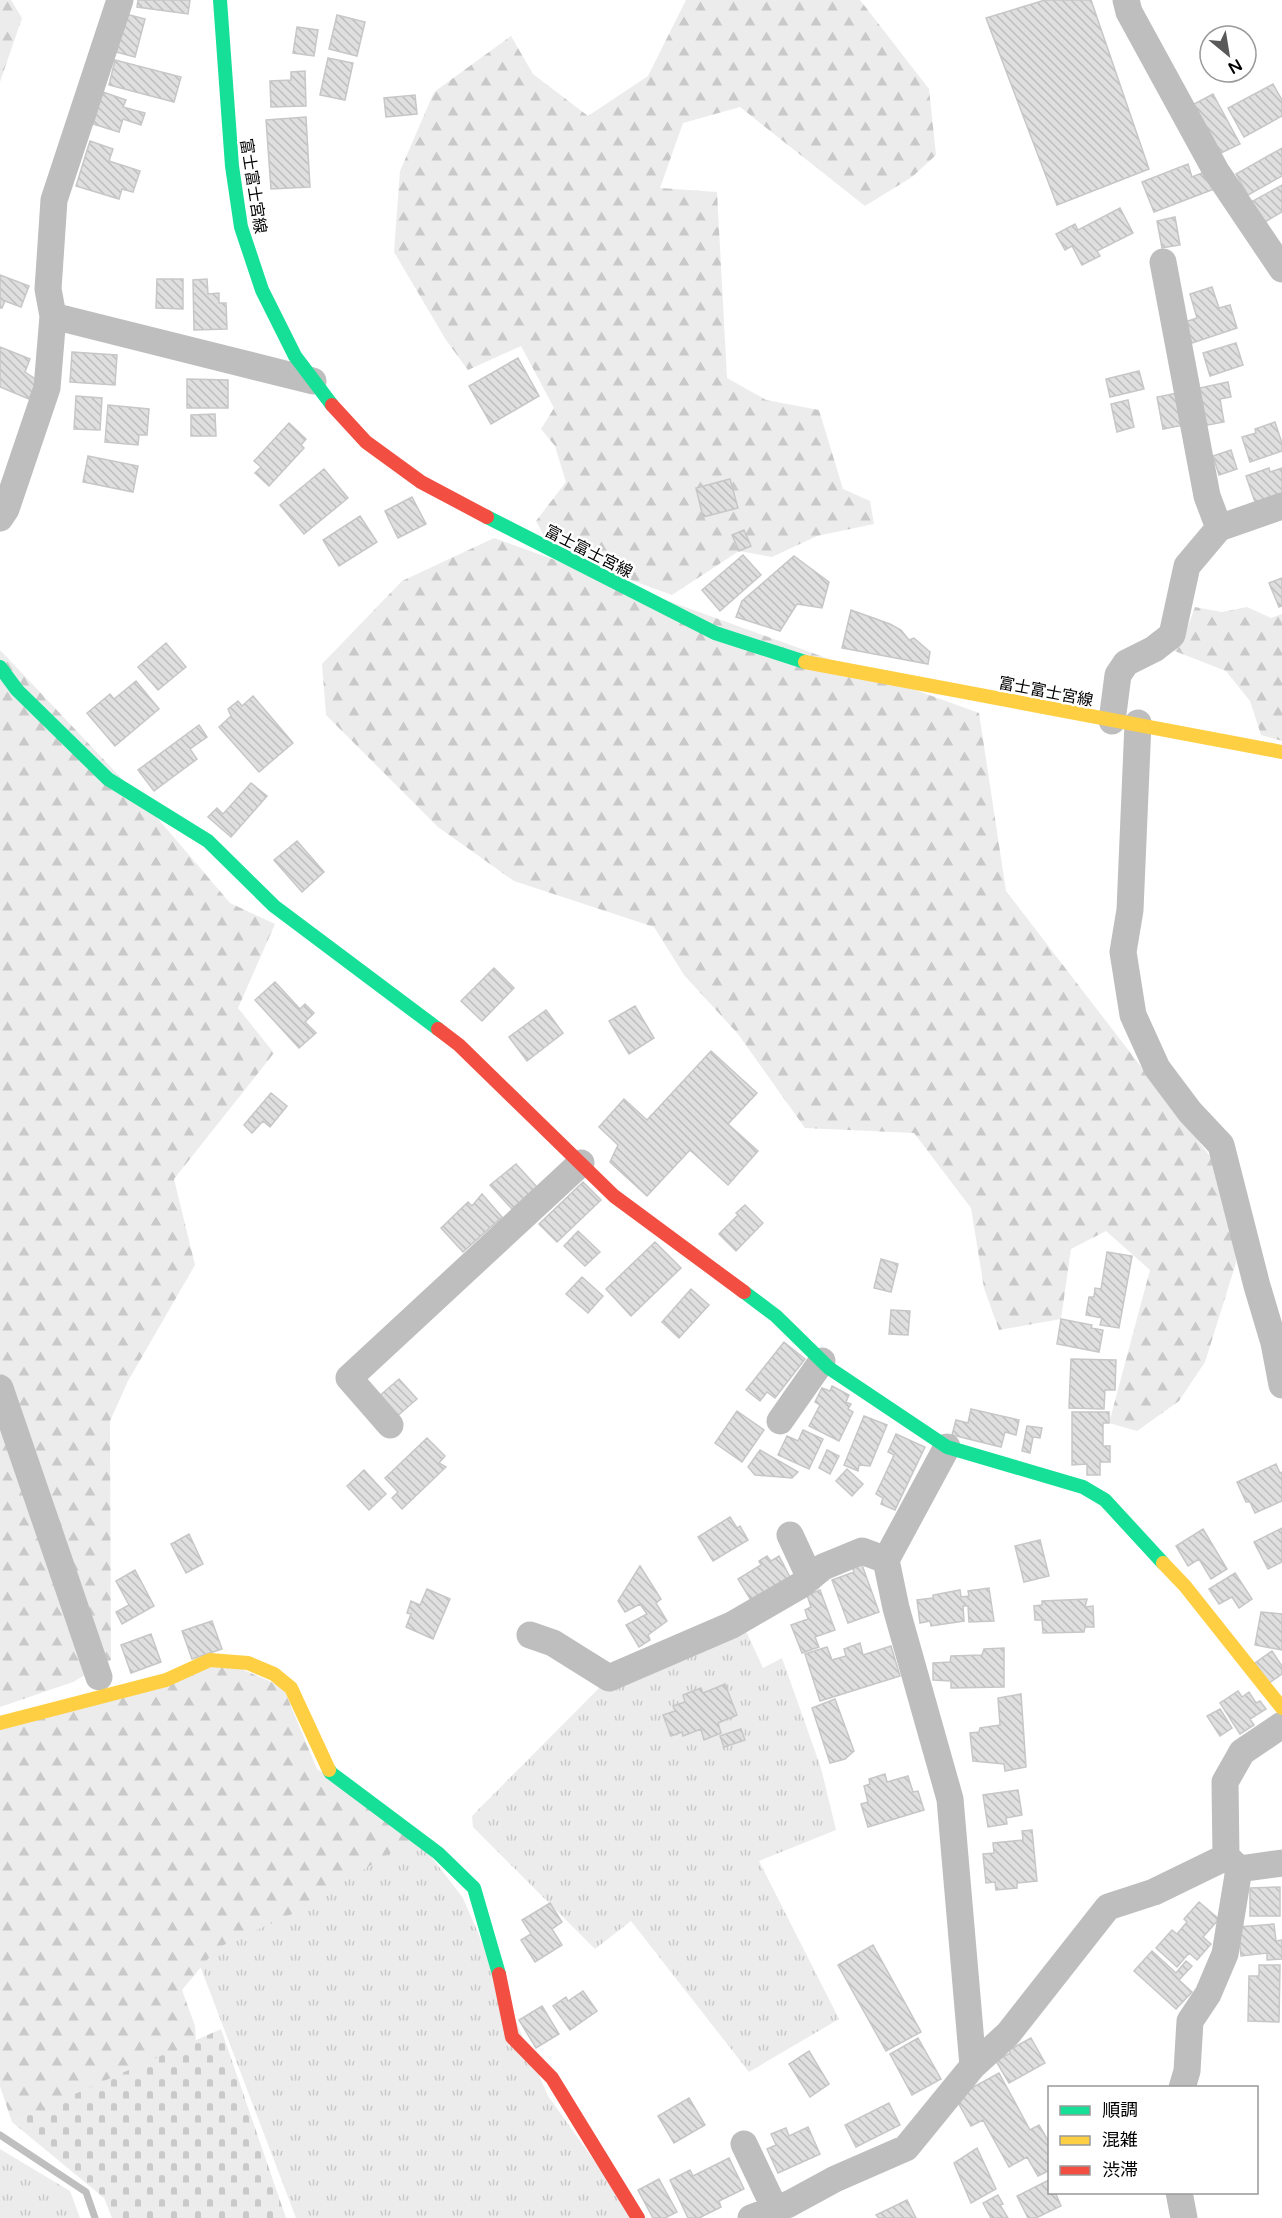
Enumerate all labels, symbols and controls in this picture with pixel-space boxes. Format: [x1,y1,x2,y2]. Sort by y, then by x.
north arrow [1198,24,1258,84]
text: N [1224,54,1246,78]
street label: 富士富士宮線 [236,137,270,235]
street label: 富士富士宮線 [541,521,636,583]
street label: 富士富士宮線 [997,673,1095,711]
legend [1048,2086,1258,2194]
text: 順調 [1102,2099,1138,2121]
text: 混雑 [1102,2129,1138,2151]
text: 渋滞 [1102,2159,1138,2181]

